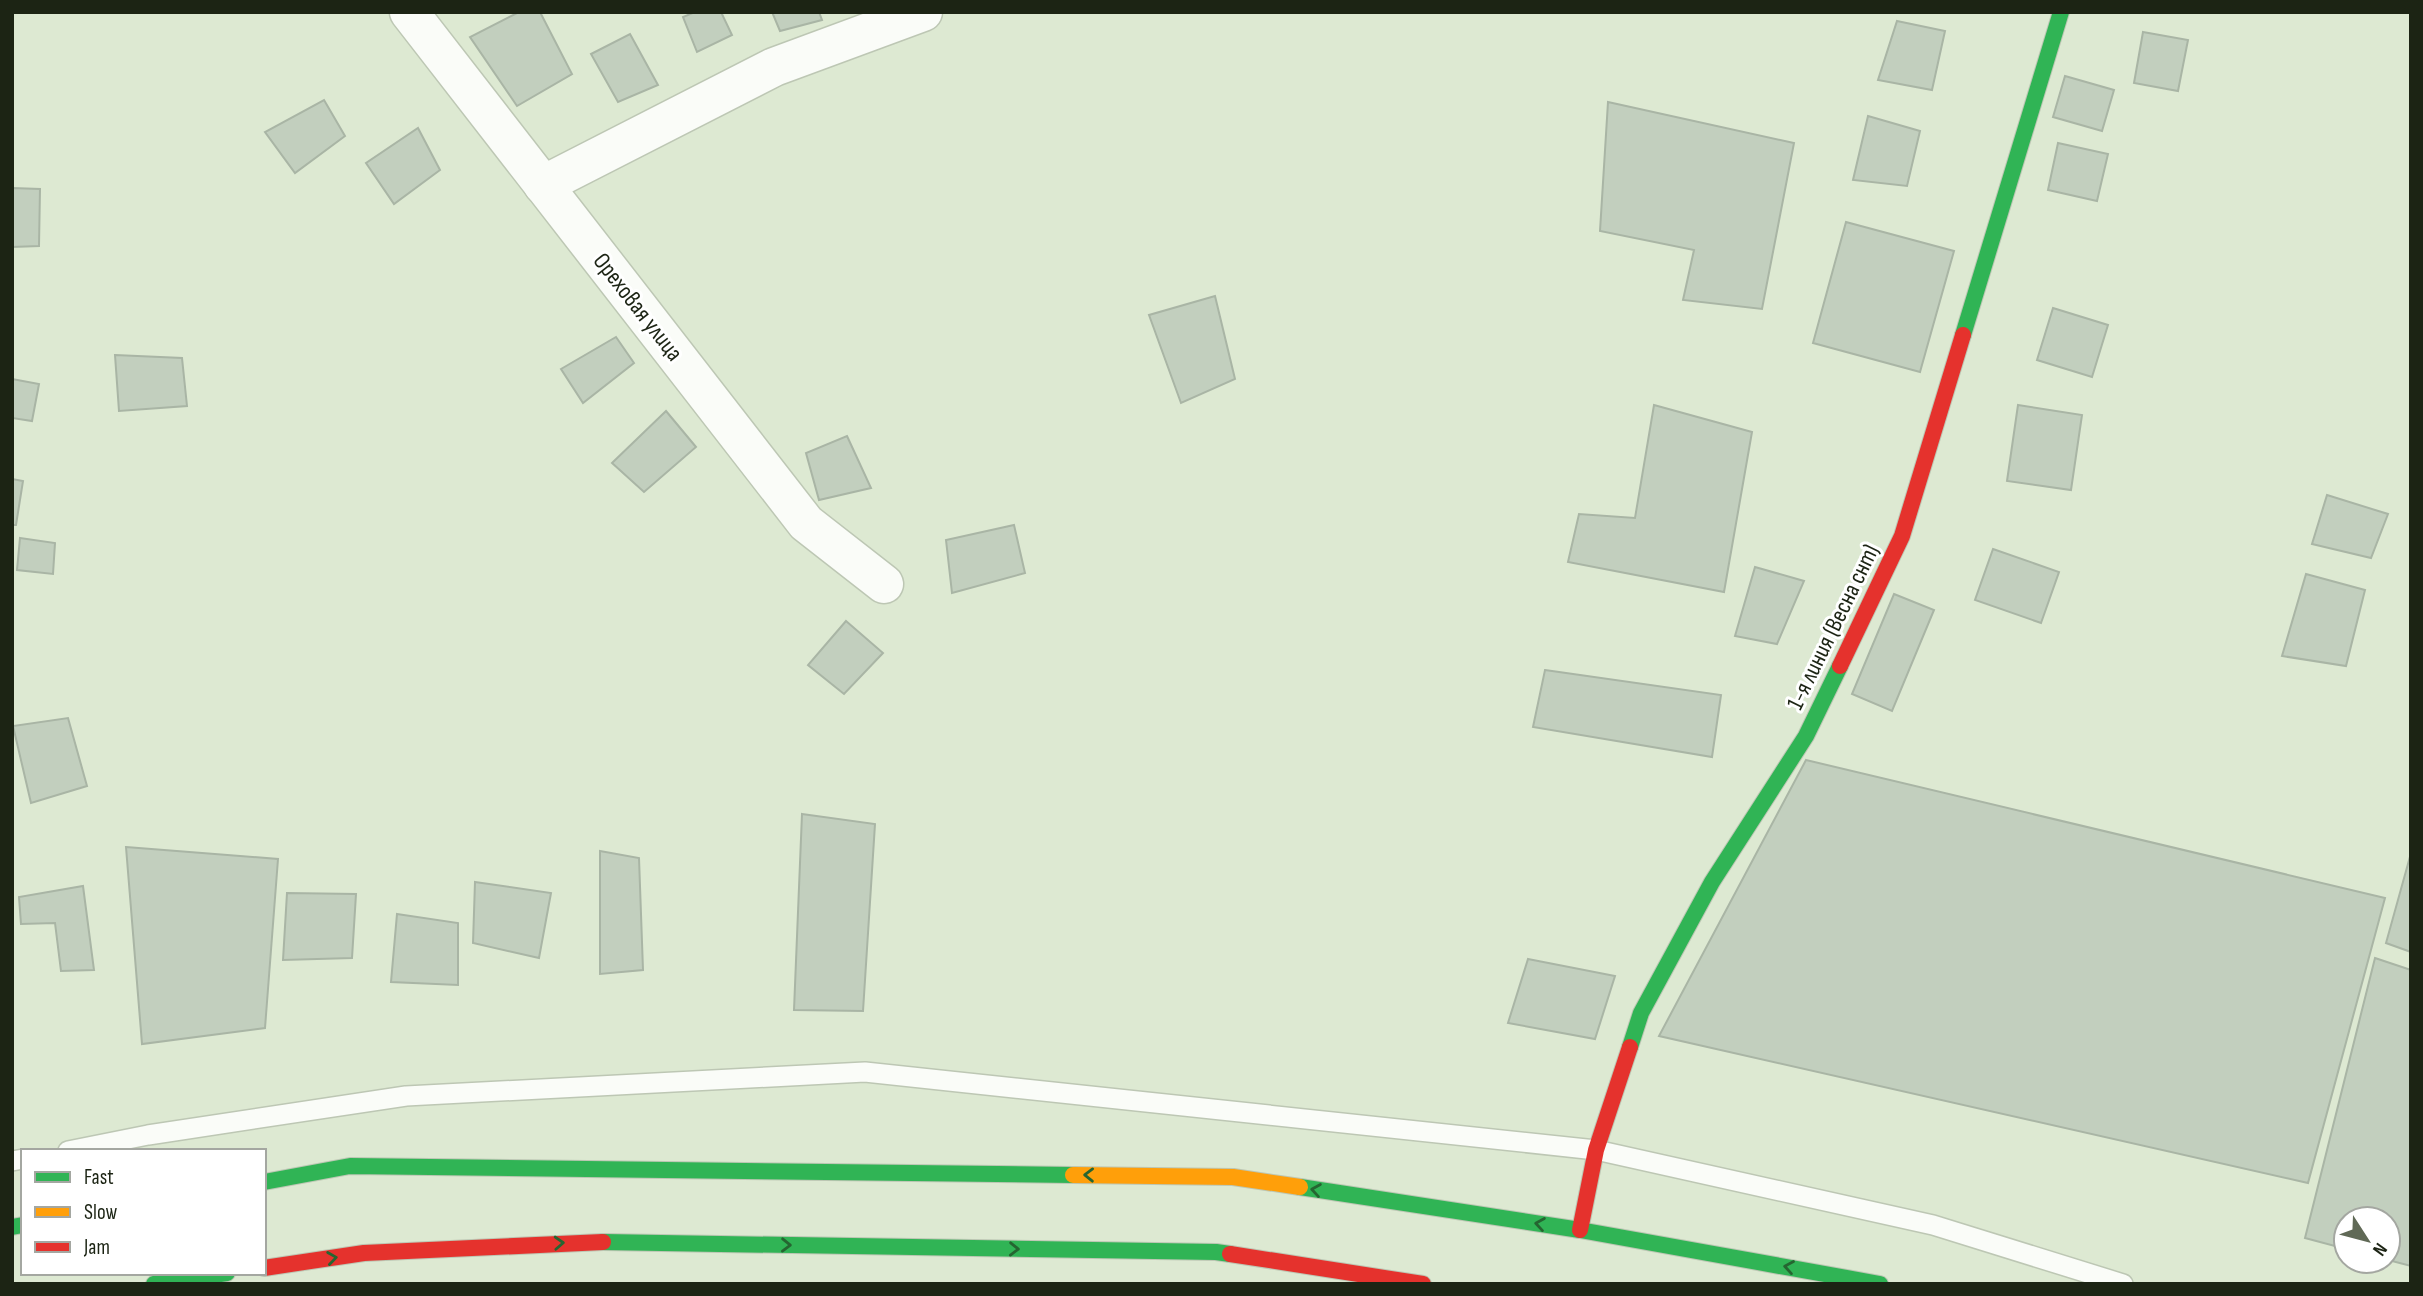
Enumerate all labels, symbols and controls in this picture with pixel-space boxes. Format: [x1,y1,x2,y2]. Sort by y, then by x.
street label: Ореховая улица [587,247,689,367]
street label: 1-я линия (Весна снт) [1780,540,1886,714]
legend [21,1149,266,1275]
text: Fast [84,1165,114,1190]
one-way arrow [1083,1167,1094,1183]
one-way arrow [1310,1183,1321,1198]
text: Slow [84,1200,118,1225]
north arrow [2332,1205,2402,1275]
one-way arrow [1535,1217,1546,1232]
text: Jam [83,1235,110,1260]
one-way arrow [553,1236,564,1251]
one-way arrow [781,1238,792,1253]
text: N [2367,1238,2392,1260]
one-way arrow [1009,1241,1019,1257]
one-way arrow [326,1251,338,1266]
one-way arrow [1783,1261,1795,1276]

